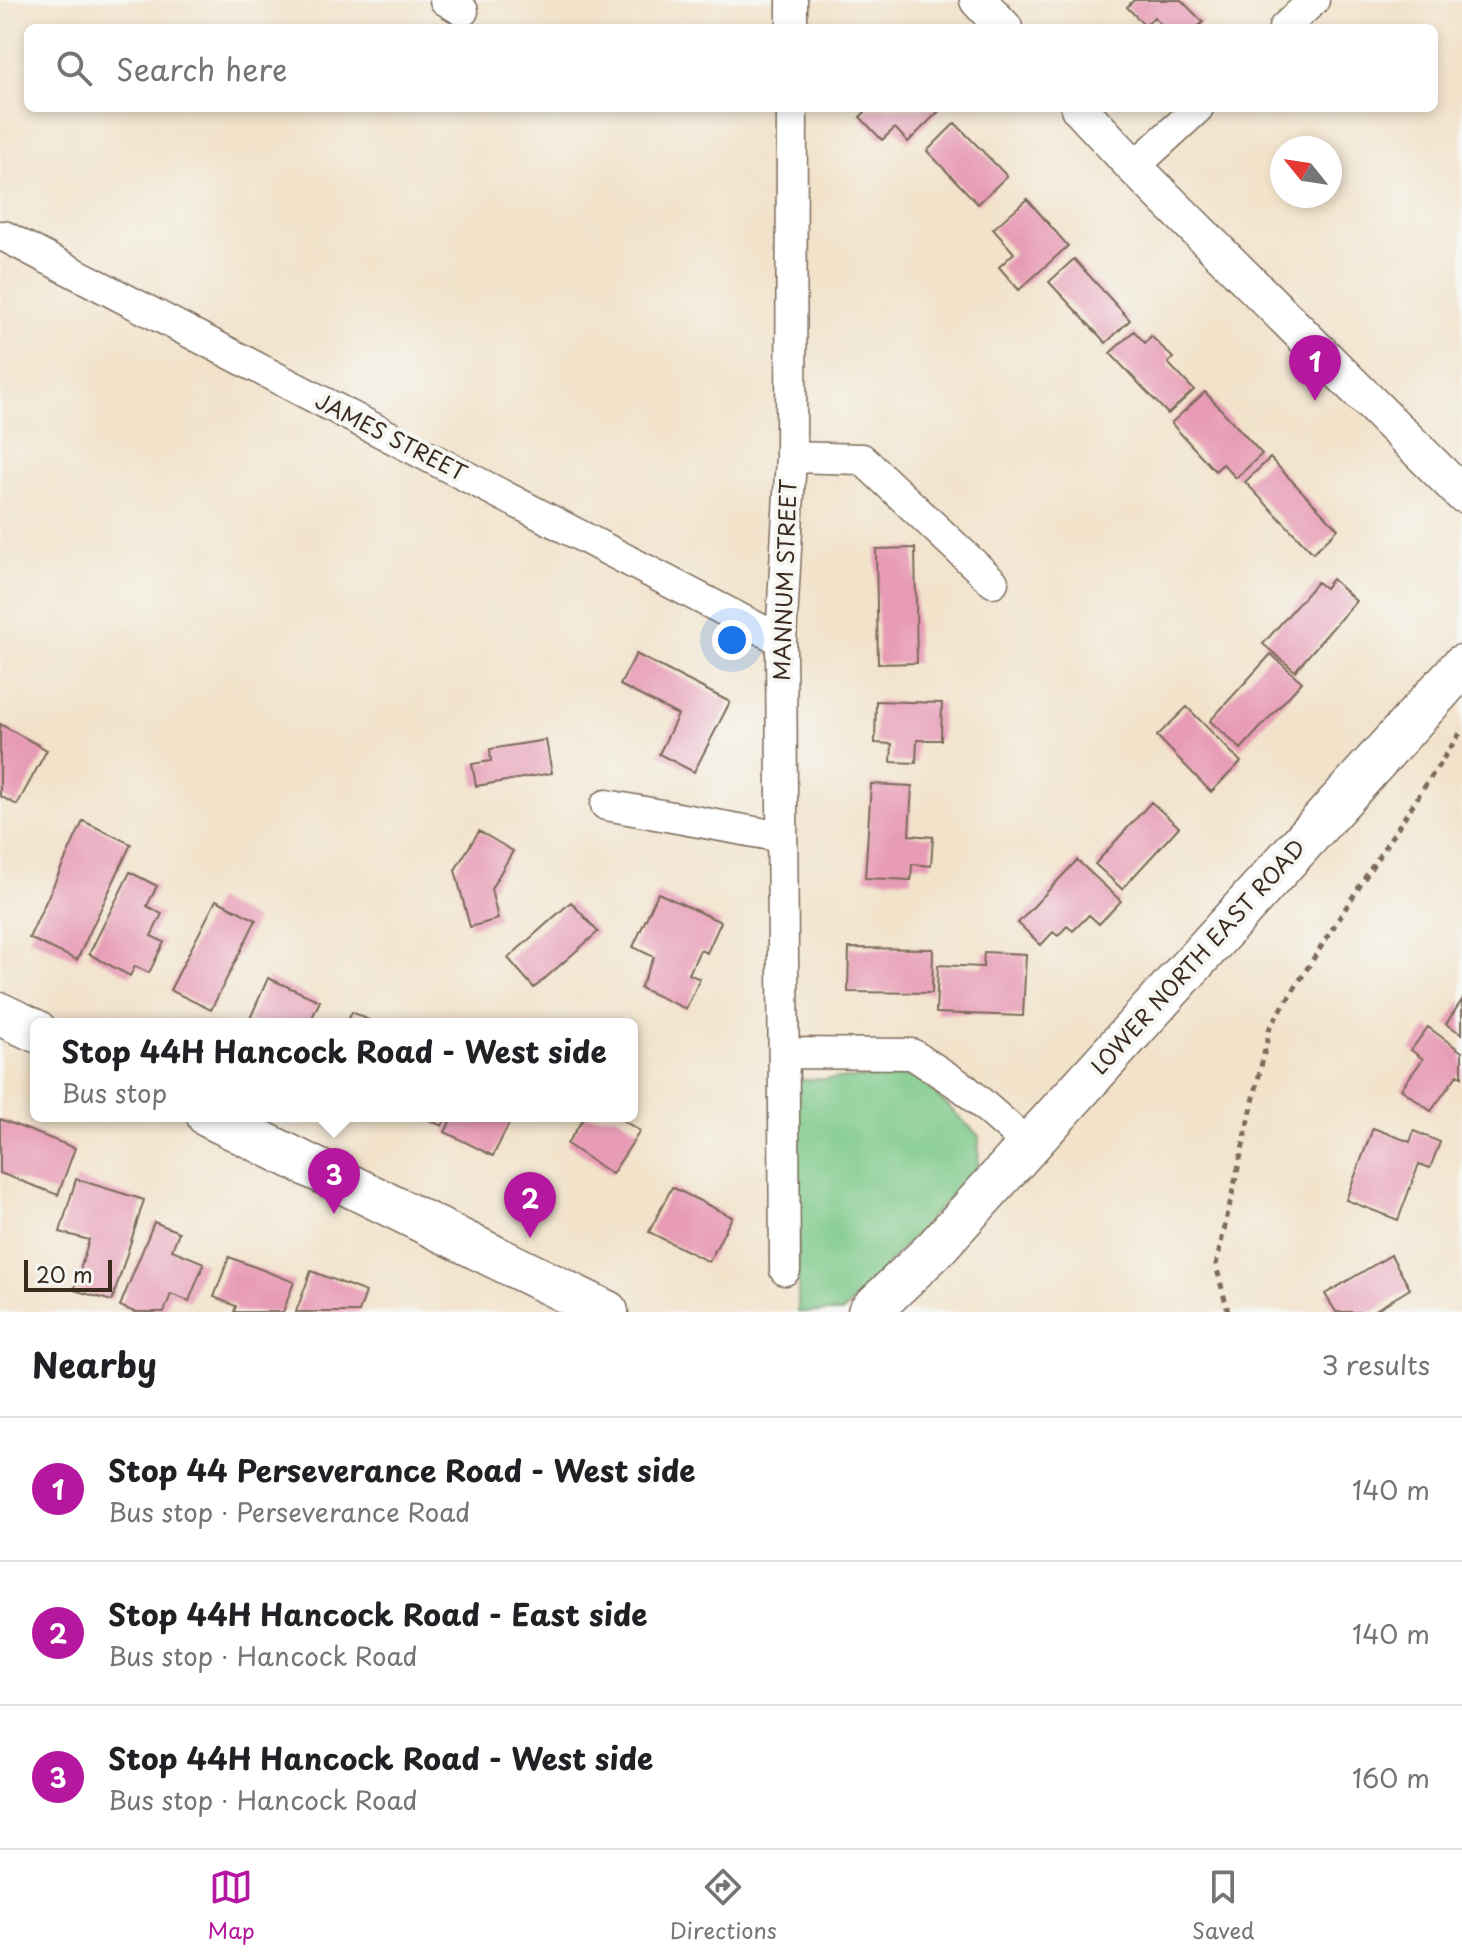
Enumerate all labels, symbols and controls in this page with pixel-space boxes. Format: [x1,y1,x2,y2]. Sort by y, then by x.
search box [24,24,1438,112]
icon: search [52,46,96,90]
text: Search here [116,46,288,91]
north arrow [1270,136,1342,208]
pin: 1 [1289,335,1341,401]
street label: JAMES STREET [310,383,473,488]
street label: MANNUM STREET [763,479,804,681]
your location [712,620,752,660]
street label: LOWER NORTH EAST ROAD [1082,831,1312,1081]
popup [30,1018,638,1122]
text: Stop 44H Hancock Road - West side [61,1028,607,1073]
text: Bus stop [61,1073,167,1112]
pin: 3 [308,1148,360,1214]
pin: 2 [504,1172,556,1238]
scale bar [24,1256,112,1292]
text: 20 m [36,1257,93,1290]
text: Nearby [32,1338,157,1390]
text: 3 results [1322,1345,1430,1384]
text: Stop 44 Perseverance Road - West side [108,1447,696,1492]
text: 1 [52,1470,64,1509]
text: 140 m [1352,1470,1430,1509]
text: Bus stop · Perseverance Road [108,1492,470,1531]
text: Stop 44H Hancock Road - East side [108,1591,648,1636]
text: 2 [49,1614,67,1653]
text: 140 m [1352,1614,1430,1653]
text: Bus stop · Hancock Road [108,1636,418,1675]
text: Stop 44H Hancock Road - West side [108,1735,653,1780]
text: 3 [49,1758,67,1797]
text: 160 m [1352,1758,1430,1797]
text: Bus stop · Hancock Road [108,1780,418,1819]
tab: Map [208,1865,255,1946]
tab: Directions [670,1865,777,1946]
tab: Saved [1192,1865,1254,1946]

